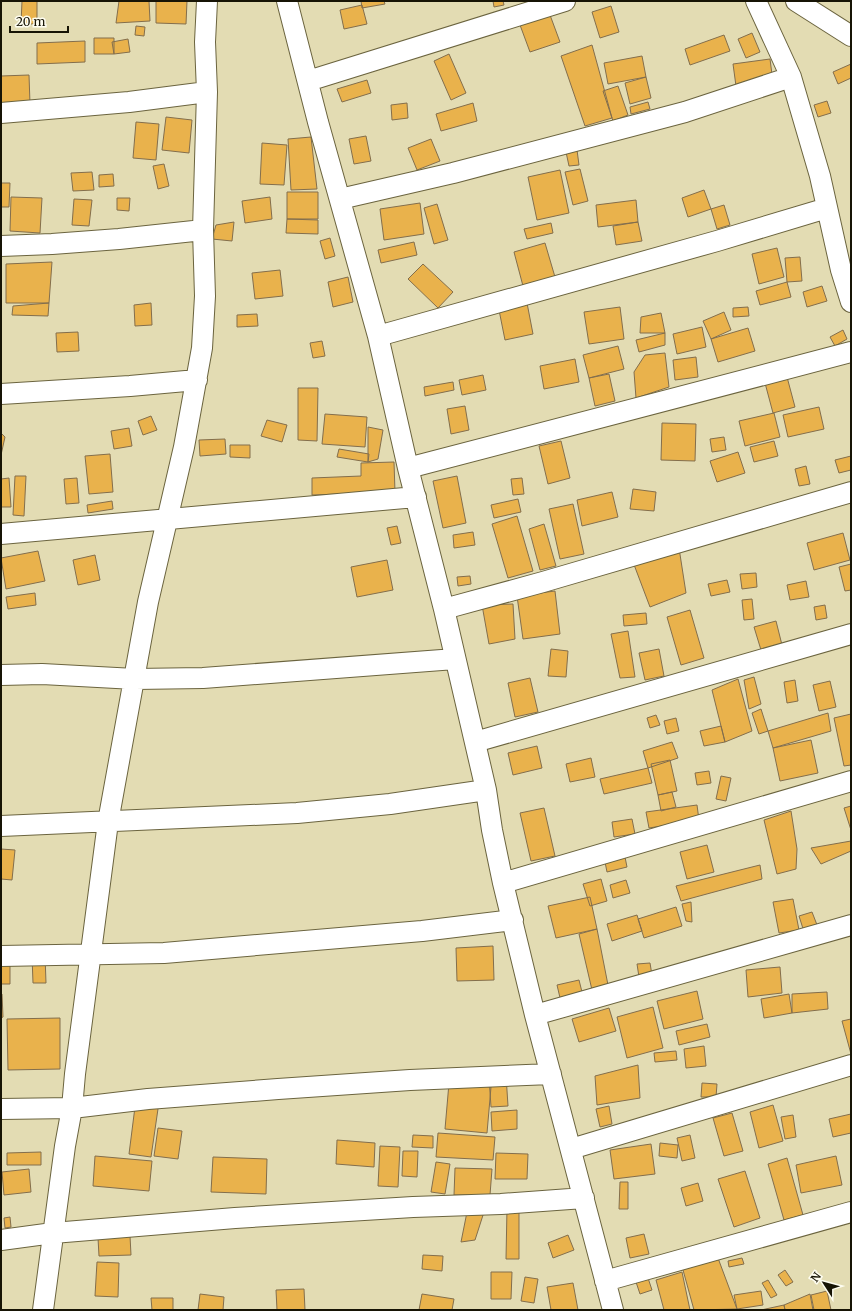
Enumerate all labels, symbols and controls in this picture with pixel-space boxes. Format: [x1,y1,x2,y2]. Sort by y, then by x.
scale bar [10,8,68,34]
text: 20 m [16,14,45,29]
north arrow [804,1263,844,1303]
text: N [808,1269,824,1285]

